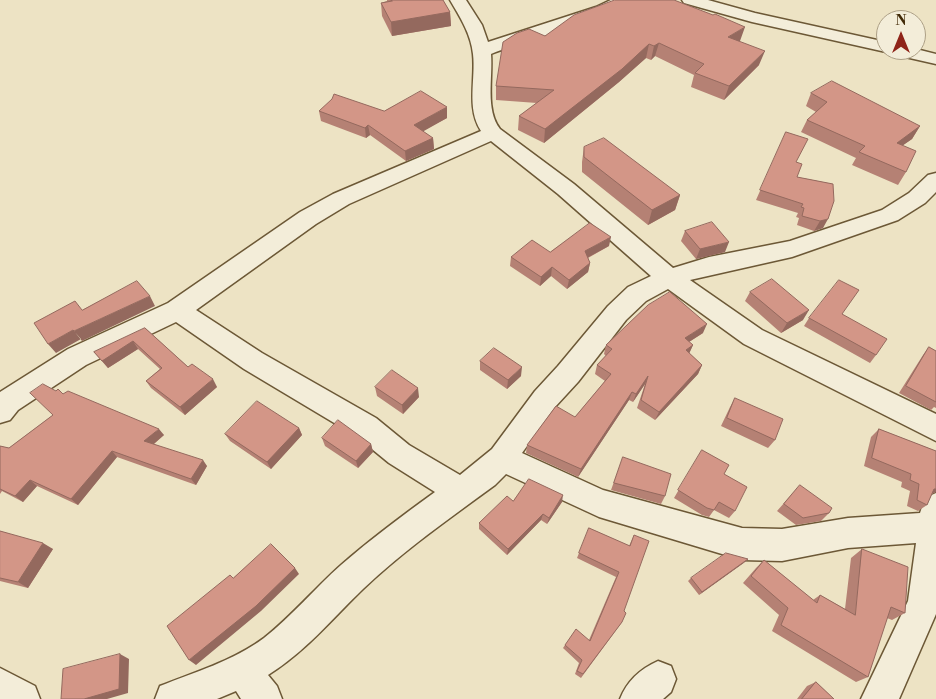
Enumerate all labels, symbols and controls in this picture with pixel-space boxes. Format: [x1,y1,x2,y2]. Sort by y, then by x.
north arrow [876,10,926,60]
text: N [895,12,907,30]

